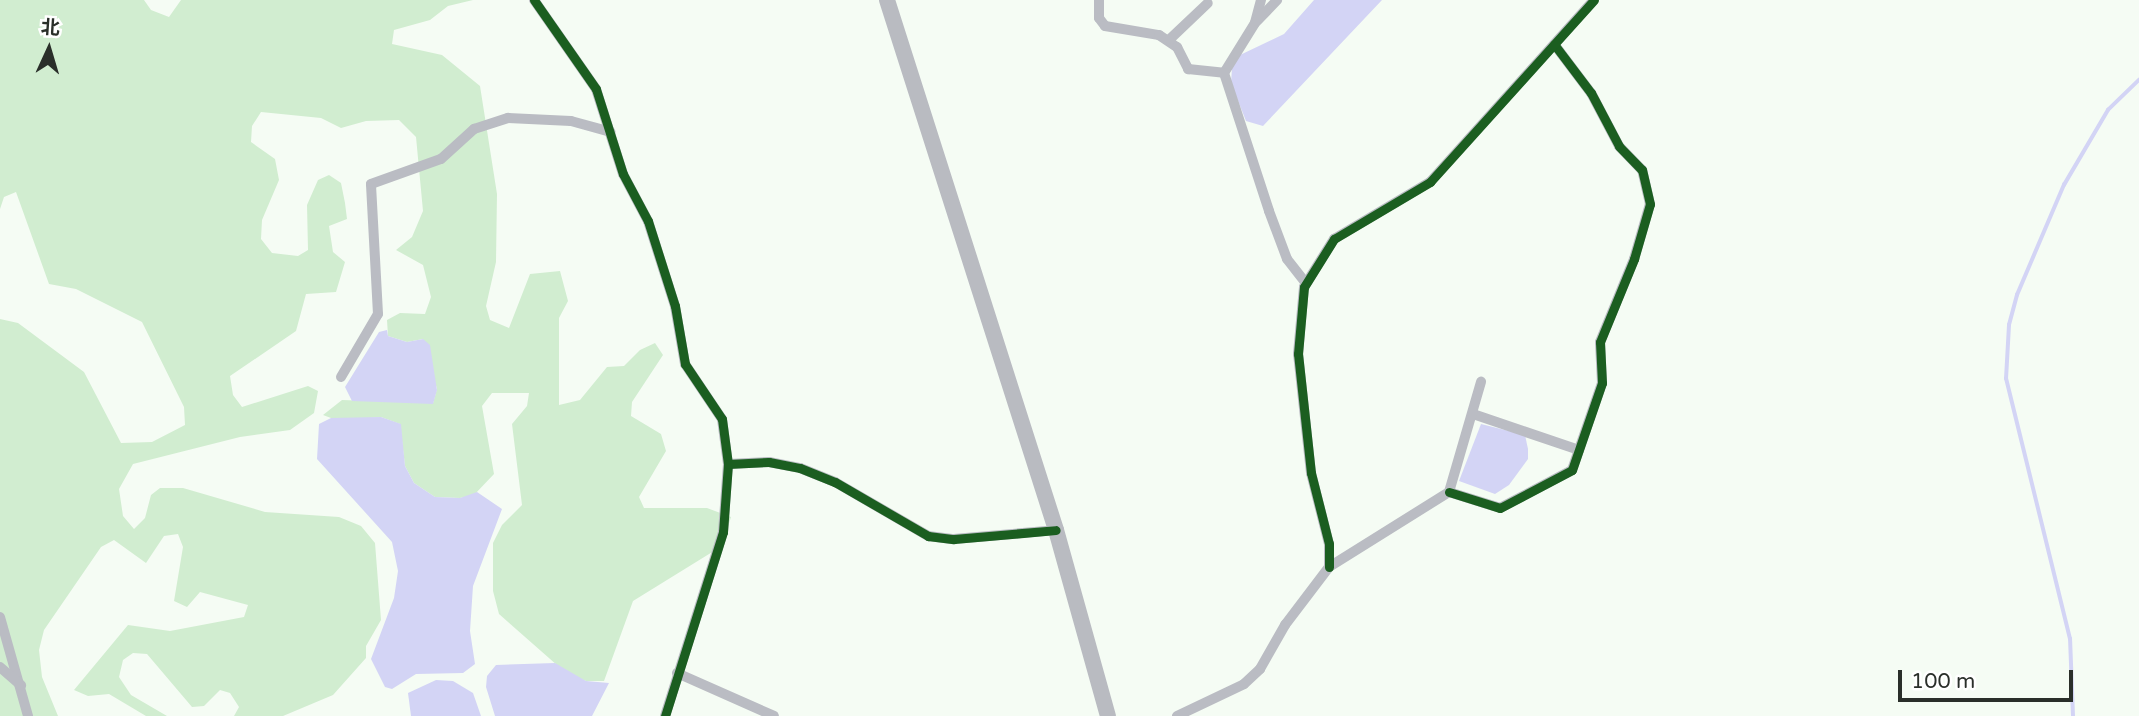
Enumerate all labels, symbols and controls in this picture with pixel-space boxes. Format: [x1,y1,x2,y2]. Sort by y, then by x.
north arrow [14,14,84,84]
text: 北 [40,16,61,40]
scale bar [1901,656,2076,700]
text: 100 m [1911,669,1975,694]

